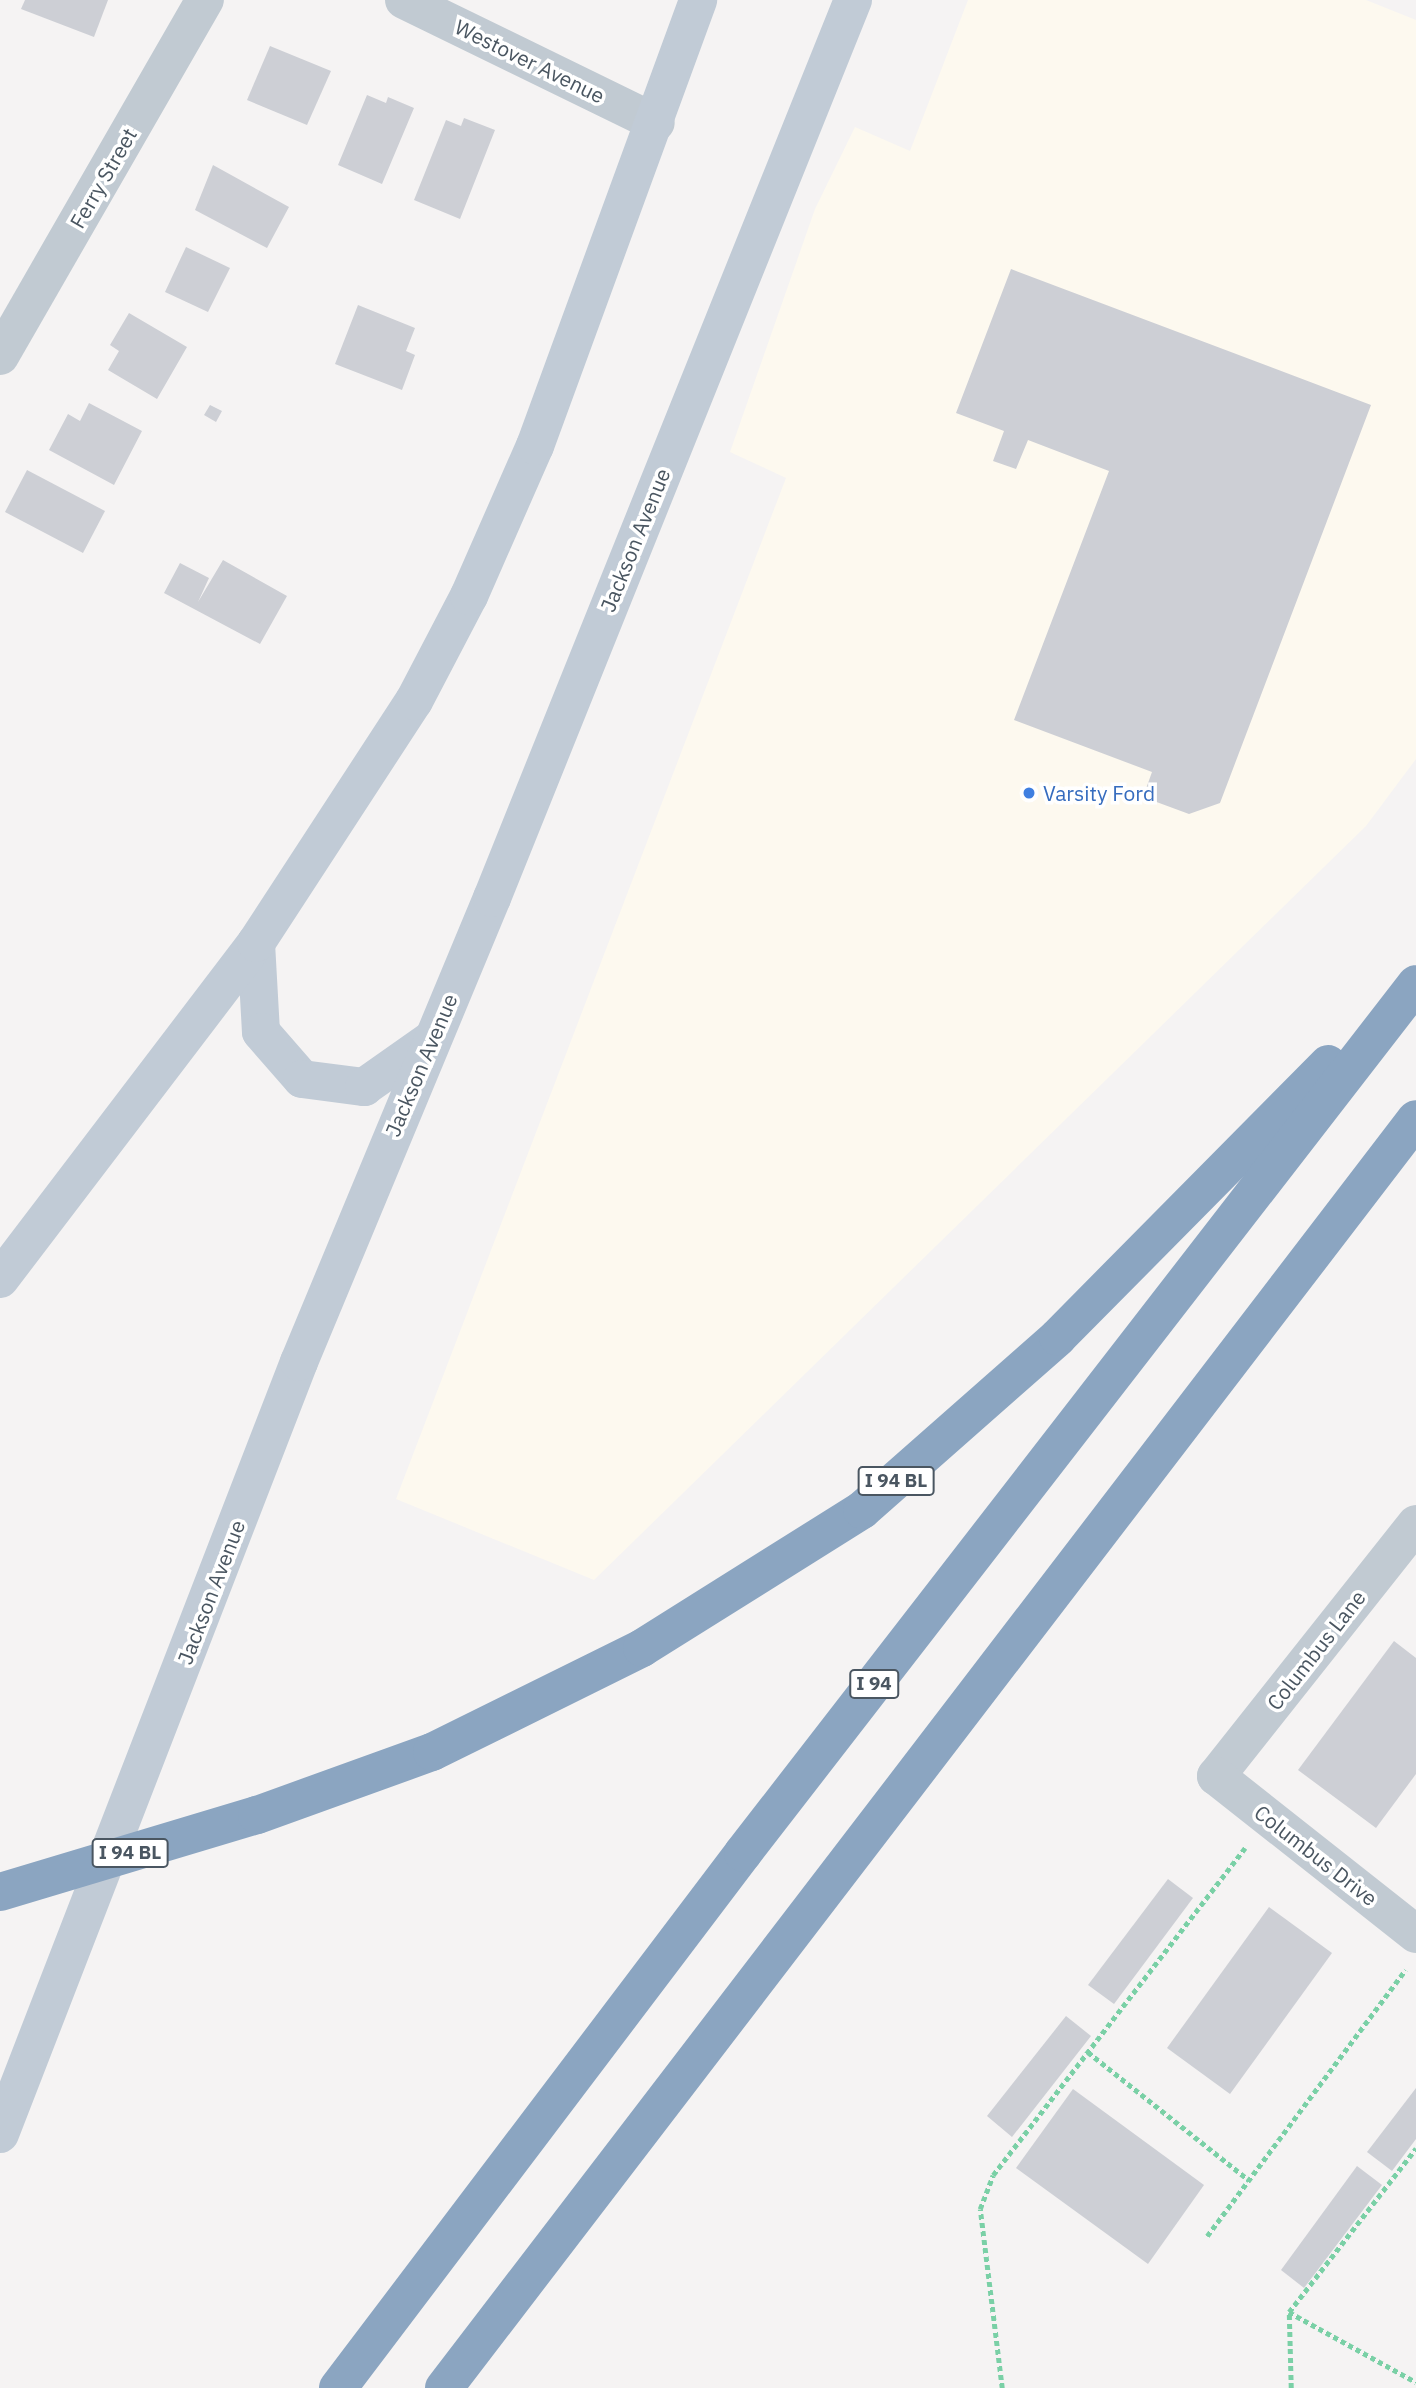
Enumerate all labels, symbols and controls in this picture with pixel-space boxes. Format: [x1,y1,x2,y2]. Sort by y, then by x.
street label: Westover Avenue [451,14,609,108]
street label: Ferry Street [64,123,142,233]
street label: Jackson Avenue [595,465,675,615]
place label: Varsity Ford [1043,780,1155,806]
marker: Varsity Ford [1021,785,1037,801]
street label: Jackson Avenue [380,990,462,1140]
road number: I 94 BL [858,1466,934,1497]
street label: Jackson Avenue [172,1516,250,1668]
street label: Columbus Lane [1261,1585,1371,1715]
road number: I 94 [848,1668,900,1700]
street label: Columbus Drive [1250,1799,1382,1911]
road number: I 94 BL [92,1838,168,1868]

